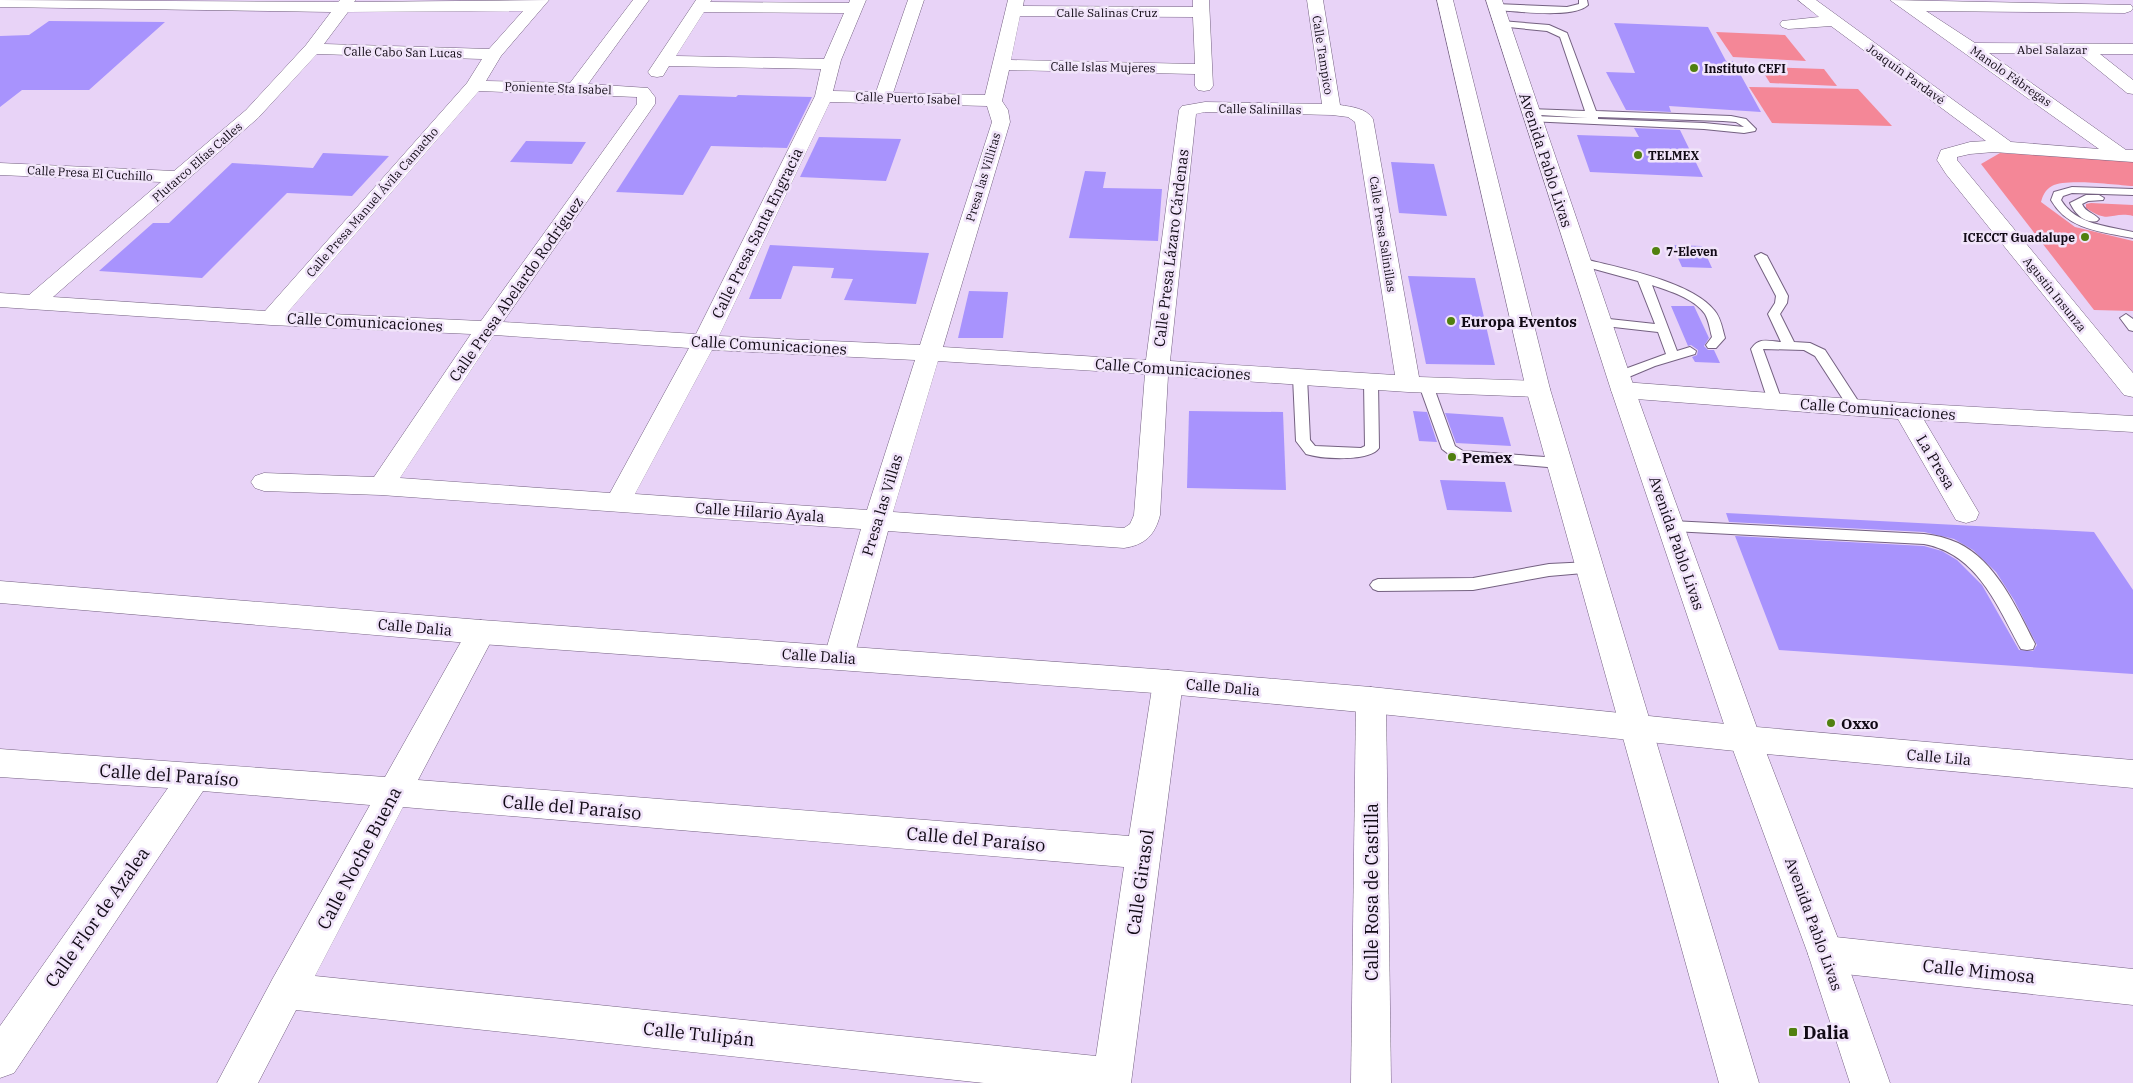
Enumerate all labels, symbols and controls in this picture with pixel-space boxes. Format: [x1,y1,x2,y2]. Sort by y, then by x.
street label: Calle Salinas Cruz [1056,5,1158,20]
street label: Calle Tampico [1309,14,1337,96]
street label: Joaquín Pardavé [1864,41,1948,107]
street label: Manolo Fábregas [1967,42,2055,110]
street label: Abel Salazar [2017,42,2088,57]
street label: Calle Cabo San Lucas [344,43,463,61]
street label: Calle Islas Mujeres [1050,59,1156,75]
place label: Instituto CEFI [1704,61,1786,76]
marker: Instituto CEFI [1688,62,1700,74]
street label: Poniente Sta Isabel [504,79,612,97]
street label: Calle Puerto Isabel [855,89,961,107]
street label: Avenida Pablo Livas [1515,90,1577,230]
street label: Calle Salinillas [1219,101,1302,117]
street label: Plutarco Elías Calles [149,119,245,205]
street label: Calle Presa Manuel Ávila Camacho [303,124,441,280]
street label: Presa las Villitas [962,131,1004,223]
street label: Calle Presa Santa Engracia [707,145,807,321]
street label: Calle Presa Lázaro Cárdenas [1149,148,1193,348]
place label: TELMEX [1648,148,1700,163]
marker: TELMEX [1632,149,1644,161]
street label: Calle Presa El Cuchillo [27,162,153,184]
street label: Calle Presa Salinillas [1366,175,1400,293]
street label: Calle Presa Abelardo Rodríguez [445,193,587,385]
place label: ICECCT Guadalupe [1963,230,2075,245]
marker: ICECCT Guadalupe [2079,231,2091,243]
place label: 7-Eleven [1666,244,1718,259]
marker: 7-Eleven [1650,245,1662,257]
street label: Agustín Insunza [2020,254,2090,335]
street label: Calle Comunicaciones [287,308,443,336]
place label: Europa Eventos [1461,312,1577,331]
marker: Europa Eventos [1445,315,1457,327]
street label: Calle Comunicaciones [691,331,847,359]
street label: Calle Comunicaciones [1095,354,1251,384]
street label: Calle Comunicaciones [1800,394,1956,424]
street label: La Presa [1912,431,1960,493]
place label: Pemex [1462,448,1512,467]
marker: Pemex [1446,451,1458,463]
street label: Presa las Villas [858,452,906,558]
street label: Avenida Pablo Livas [1645,473,1709,613]
street label: Calle Hilario Ayala [695,498,825,526]
street label: Calle Dalia [377,614,453,640]
street label: Calle Dalia [781,644,857,668]
street label: Calle Dalia [1185,674,1261,700]
place label: Oxxo [1841,714,1879,733]
marker: Oxxo [1825,717,1837,729]
street label: Calle Lila [1906,745,1972,769]
street label: Calle del Paraíso [99,759,239,791]
street label: Calle Noche Buena [312,782,406,933]
street label: Calle del Paraíso [502,789,642,825]
street label: Calle Rosa de Castilla [1360,803,1383,981]
street label: Calle del Paraíso [906,821,1046,857]
street label: Calle Girasol [1121,828,1159,936]
street label: Calle Flor de Azalea [40,842,154,992]
street label: Avenida Pablo Livas [1781,855,1847,993]
street label: Calle Mimosa [1921,954,2037,988]
street label: Calle Tulipán [642,1017,756,1051]
place label: Dalia [1803,1021,1849,1044]
marker: Dalia [1787,1026,1799,1038]

